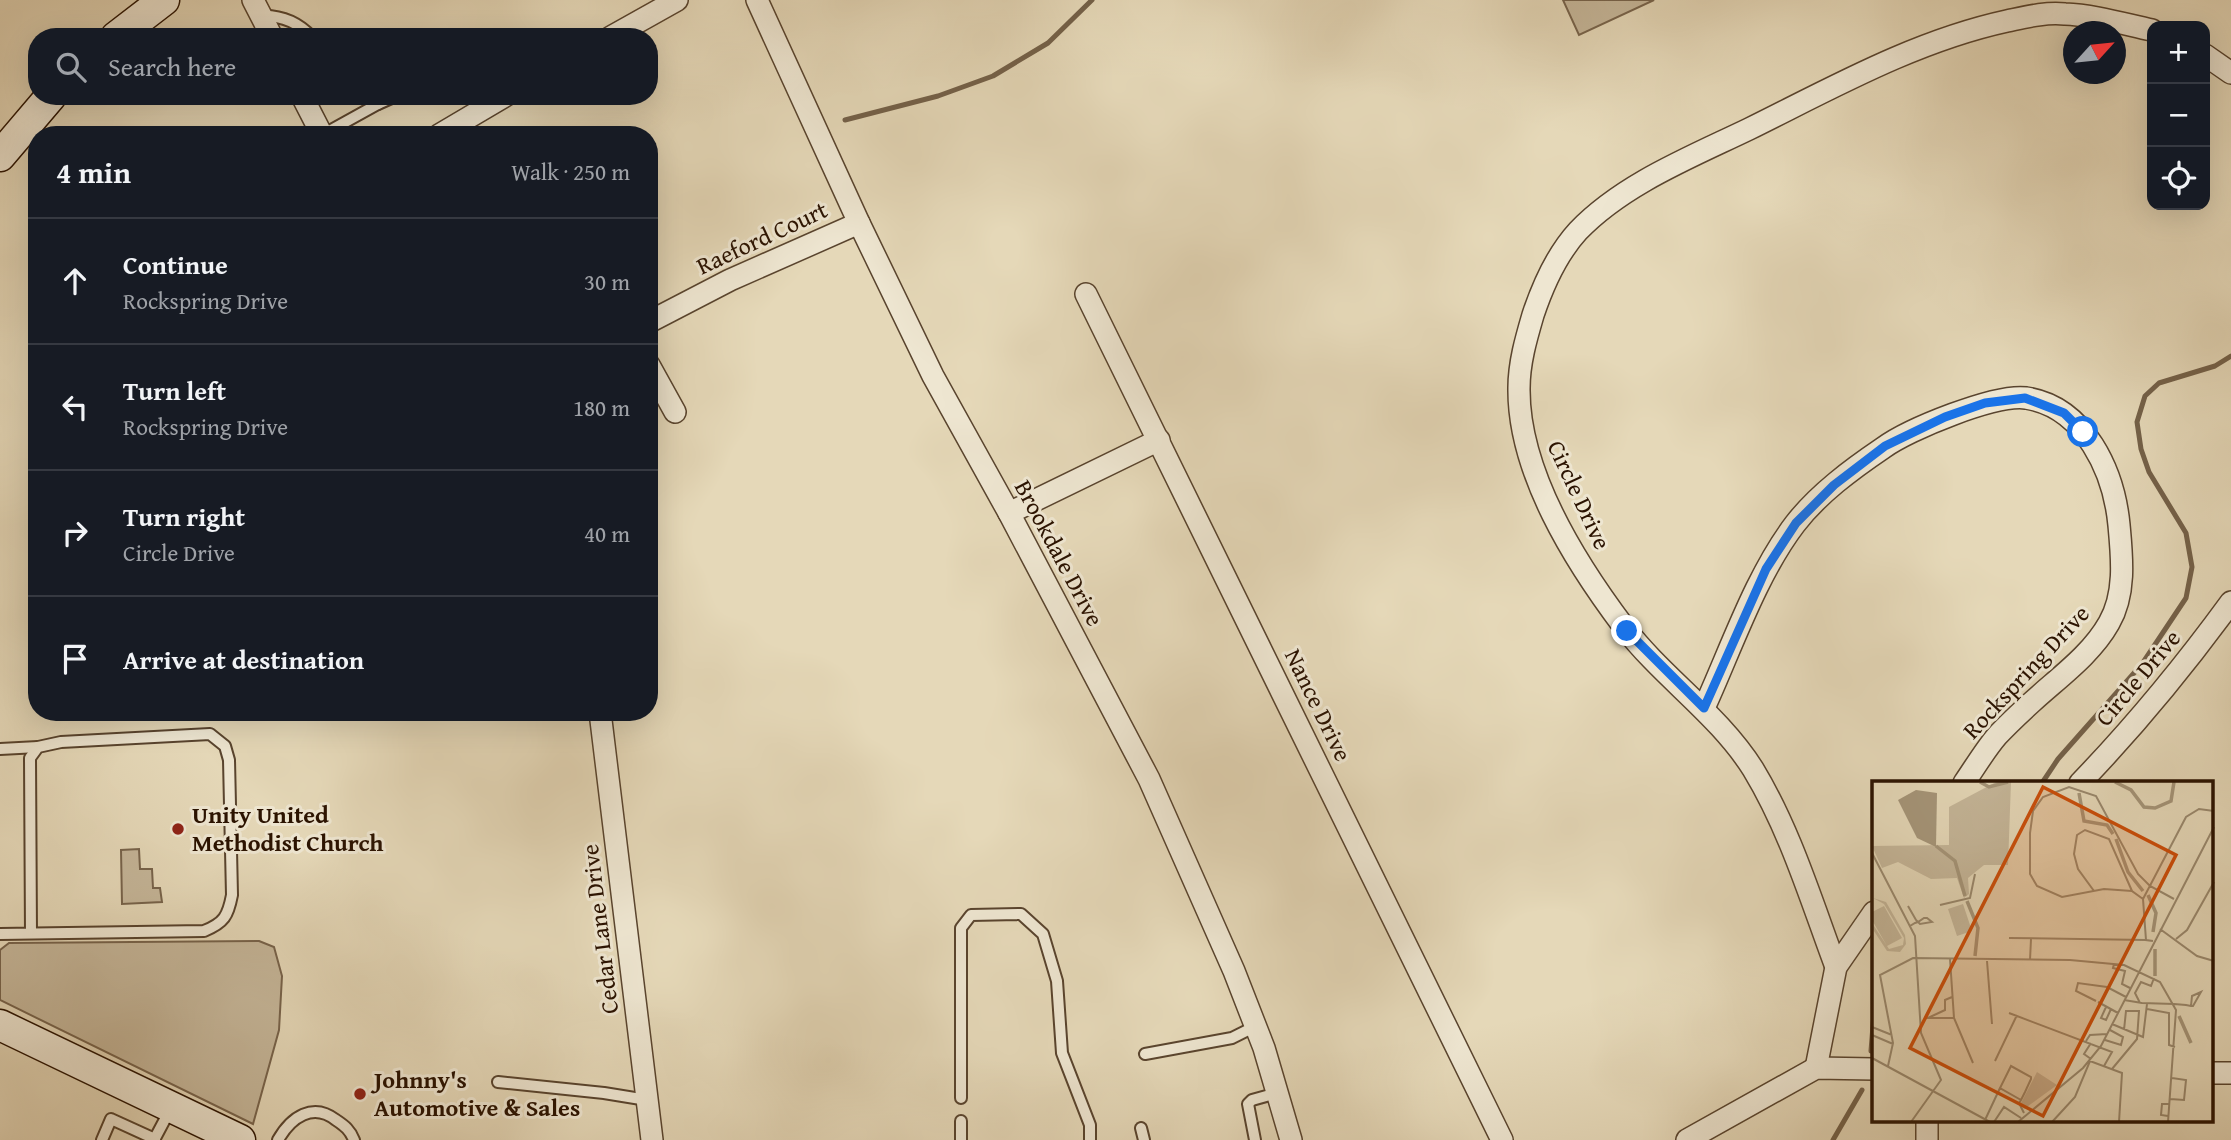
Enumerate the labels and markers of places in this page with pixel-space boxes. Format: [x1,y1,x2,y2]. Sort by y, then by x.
place label: Unity United Methodist Church [192,797,383,860]
marker: Unity United Methodist Church [170,821,186,837]
place label: Johnny's Automotive & Sales [370,1062,580,1125]
marker: Johnny's Automotive & Sales [352,1086,368,1102]

